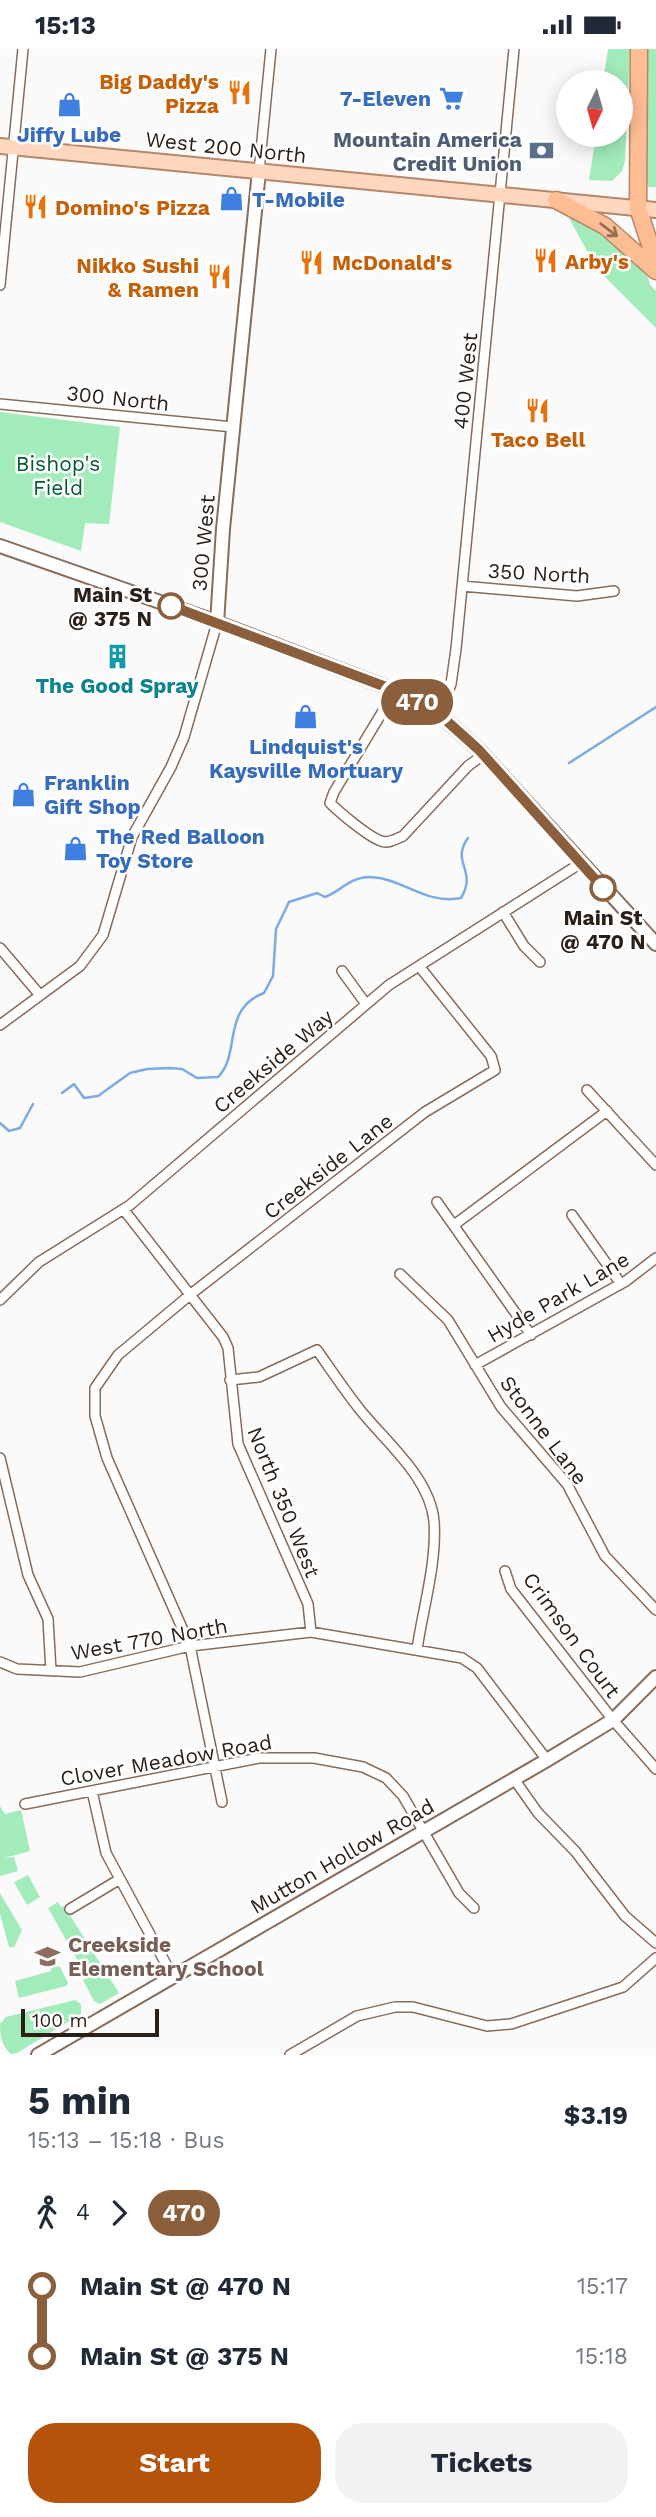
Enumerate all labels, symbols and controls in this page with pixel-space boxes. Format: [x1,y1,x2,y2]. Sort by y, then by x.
text: 15:13 [35,10,96,40]
place label: Big Daddy's Pizza [99,69,220,118]
north arrow [556,70,634,147]
map controls [556,70,633,147]
restaurant icon: Big Daddy's Pizza [225,79,253,107]
supermarket icon: 7-Eleven [437,84,465,112]
place label: 7-Eleven [340,86,431,111]
shop icon: Jiffy Lube [55,91,83,119]
place label: Jiffy Lube [17,122,121,147]
street label: West 200 North [144,126,308,168]
place label: Mountain America Credit Union [333,127,523,176]
bank icon: Mountain America Credit Union [528,137,556,165]
shop icon: T-Mobile [218,185,246,213]
place label: T-Mobile [252,187,345,212]
restaurant icon: Domino's Pizza [21,193,49,221]
place label: Domino's Pizza [55,195,211,220]
one-way arrow [600,223,618,238]
restaurant icon: Arby's [531,247,559,275]
restaurant icon: McDonald's [298,248,326,276]
place label: Arby's [565,249,629,274]
place label: McDonald's [332,250,452,275]
place label: Nikko Sushi & Ramen [76,253,199,302]
restaurant icon: Nikko Sushi & Ramen [205,263,233,291]
street label: 400 West [447,331,483,431]
street label: 300 North [65,380,171,416]
restaurant icon: Taco Bell [524,396,552,424]
place label: Taco Bell [491,427,585,452]
park label: Bishop's Field [16,451,100,500]
street label: 300 West [186,494,220,592]
street label: 350 North [487,558,591,588]
place label: Main St @ 375 N [68,582,152,631]
marker: Main St @ 375 N [158,593,184,619]
building icon: The Good Spray [103,642,131,670]
place label: The Good Spray [35,673,199,698]
line badge: 470 [377,679,457,725]
text: 470 [395,688,439,716]
shop icon: Lindquist's Kaysville Mortuary [292,703,320,731]
place label: Lindquist's Kaysville Mortuary [209,734,403,783]
place label: Franklin Gift Shop [44,770,141,819]
shop icon: Franklin Gift Shop [10,780,38,808]
place label: The Red Balloon Toy Store [96,824,265,873]
shop icon: The Red Balloon Toy Store [62,834,90,862]
marker: Main St @ 470 N [590,875,616,901]
place label: Main St @ 470 N [560,905,646,954]
street label: Creekside Way [208,1004,338,1118]
street label: Creekside Lane [258,1108,398,1224]
street label: Hyde Park Lane [482,1246,634,1348]
street label: Stonne Lane [495,1371,593,1489]
street label: North 350 West [242,1423,326,1581]
street label: Crimson Court [518,1567,626,1703]
street label: West 770 North [69,1613,229,1665]
street label: Clover Meadow Road [58,1729,274,1791]
street label: Mutton Hollow Road [246,1793,438,1919]
place label: Creekside Elementary School [68,1932,264,1981]
school or university icon: Creekside Elementary School [34,1942,62,1970]
scale bar [21,2006,159,2038]
text: 100 m [32,2009,88,2032]
text: 5 min [28,2079,131,2123]
text: $3.19 [564,2100,628,2130]
text: 15:13 – 15:18 · Bus [28,2127,225,2154]
icon: walk [28,2194,66,2232]
icon: forward [100,2194,138,2232]
text: 4 [76,2199,90,2226]
text: 470 [162,2199,206,2227]
text: Main St @ 470 N [80,2271,291,2301]
text: 15:17 [577,2273,628,2300]
text: Main St @ 375 N [80,2341,289,2371]
text: 15:18 [576,2343,628,2370]
button: Start [28,2423,321,2503]
button: Tickets [335,2423,628,2503]

